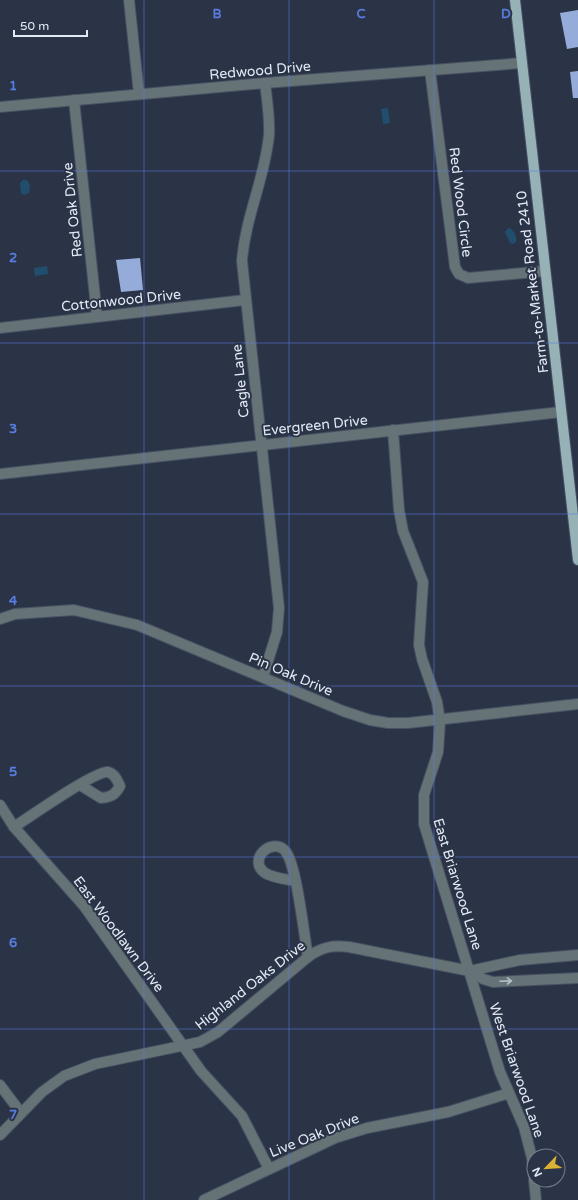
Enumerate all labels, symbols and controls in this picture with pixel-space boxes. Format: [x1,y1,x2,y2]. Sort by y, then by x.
text: B [212,6,222,22]
text: C [356,6,366,22]
text: D [501,6,511,22]
scale bar [14,12,87,38]
text: 50 m [20,19,49,33]
street label: Redwood Drive [209,58,312,83]
text: 1 [9,78,17,94]
street label: Red Wood Circle [445,146,476,258]
street label: Red Oak Drive [59,162,86,258]
street label: Farm-to-Market Road 2410 [513,190,552,374]
text: 2 [9,250,17,266]
street label: Cottonwood Drive [60,286,182,315]
street label: Cagle Lane [228,343,253,419]
street label: Evergreen Drive [262,412,369,439]
text: 3 [9,421,17,437]
text: 4 [9,593,18,609]
street label: Pin Oak Drive [246,649,336,700]
text: 5 [9,764,17,780]
street label: East Briarwood Lane [429,816,486,952]
street label: East Woodlawn Drive [69,873,168,996]
text: 6 [9,935,17,951]
street label: Highland Oaks Drive [192,937,309,1034]
one-way arrow [499,977,512,985]
street label: West Briarwood Lane [485,1000,548,1140]
text: 7 [9,1107,17,1123]
street label: Live Oak Drive [267,1110,362,1161]
north arrow [526,1148,566,1188]
text: N [530,1165,545,1179]

